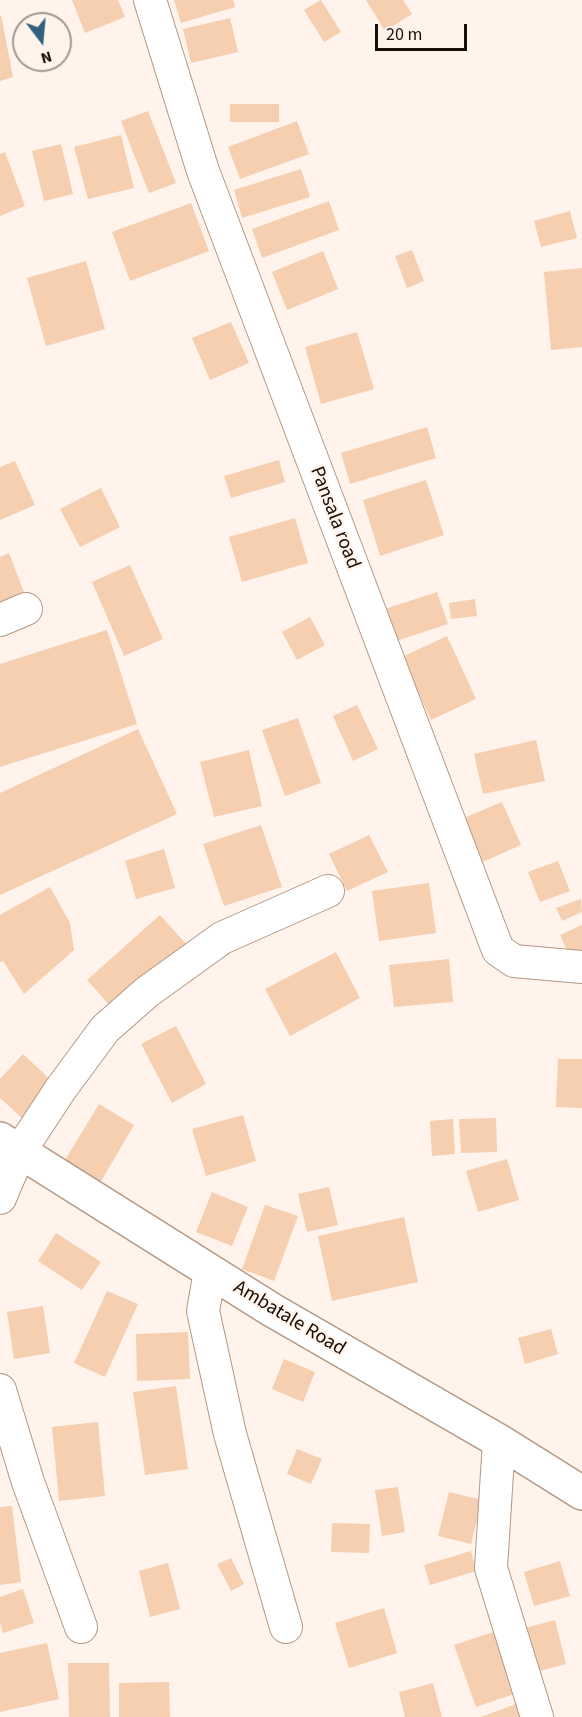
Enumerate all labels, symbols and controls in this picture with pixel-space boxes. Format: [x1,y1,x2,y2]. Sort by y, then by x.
north arrow [12,12,72,72]
scale bar [378,12,470,50]
text: 20 m [386,22,422,47]
text: N [38,45,55,69]
street label: Pansala road [304,463,364,573]
street label: Ambatale Road [229,1276,349,1362]

